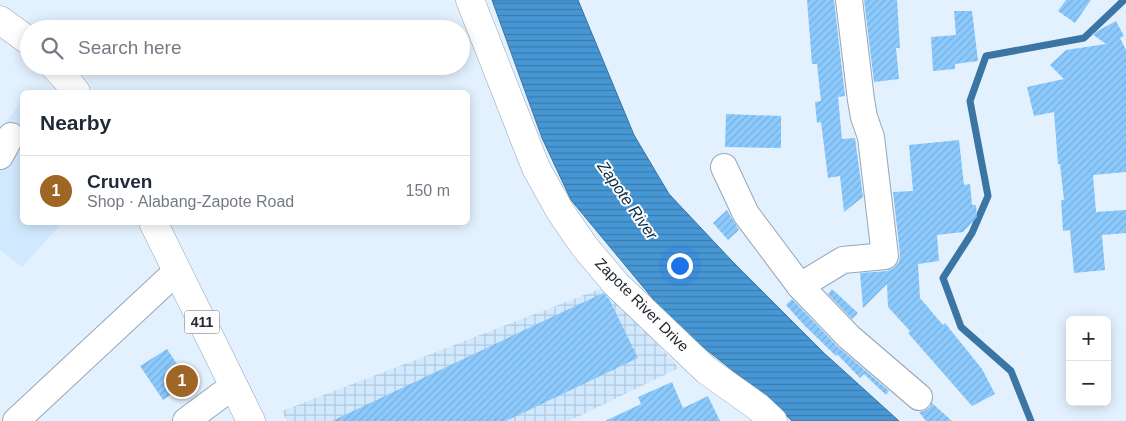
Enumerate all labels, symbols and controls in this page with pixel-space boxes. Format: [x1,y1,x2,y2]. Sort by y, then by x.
search box [20,20,470,75]
icon: search [38,34,66,62]
text: Search here [78,37,182,58]
text: Nearby [40,111,111,134]
water label: Zapote River [594,157,661,243]
text: Cruven [87,171,152,192]
text: 1 [52,182,60,199]
text: 150 m [406,182,450,199]
text: Shop · Alabang-Zapote Road [87,193,294,210]
your location [667,253,693,279]
street label: Zapote River Drive [592,254,693,355]
road number: 411 [184,311,220,334]
map controls [1066,316,1111,406]
button: + [1066,316,1111,361]
button: − [1066,361,1111,406]
pin: 1 [166,362,198,400]

